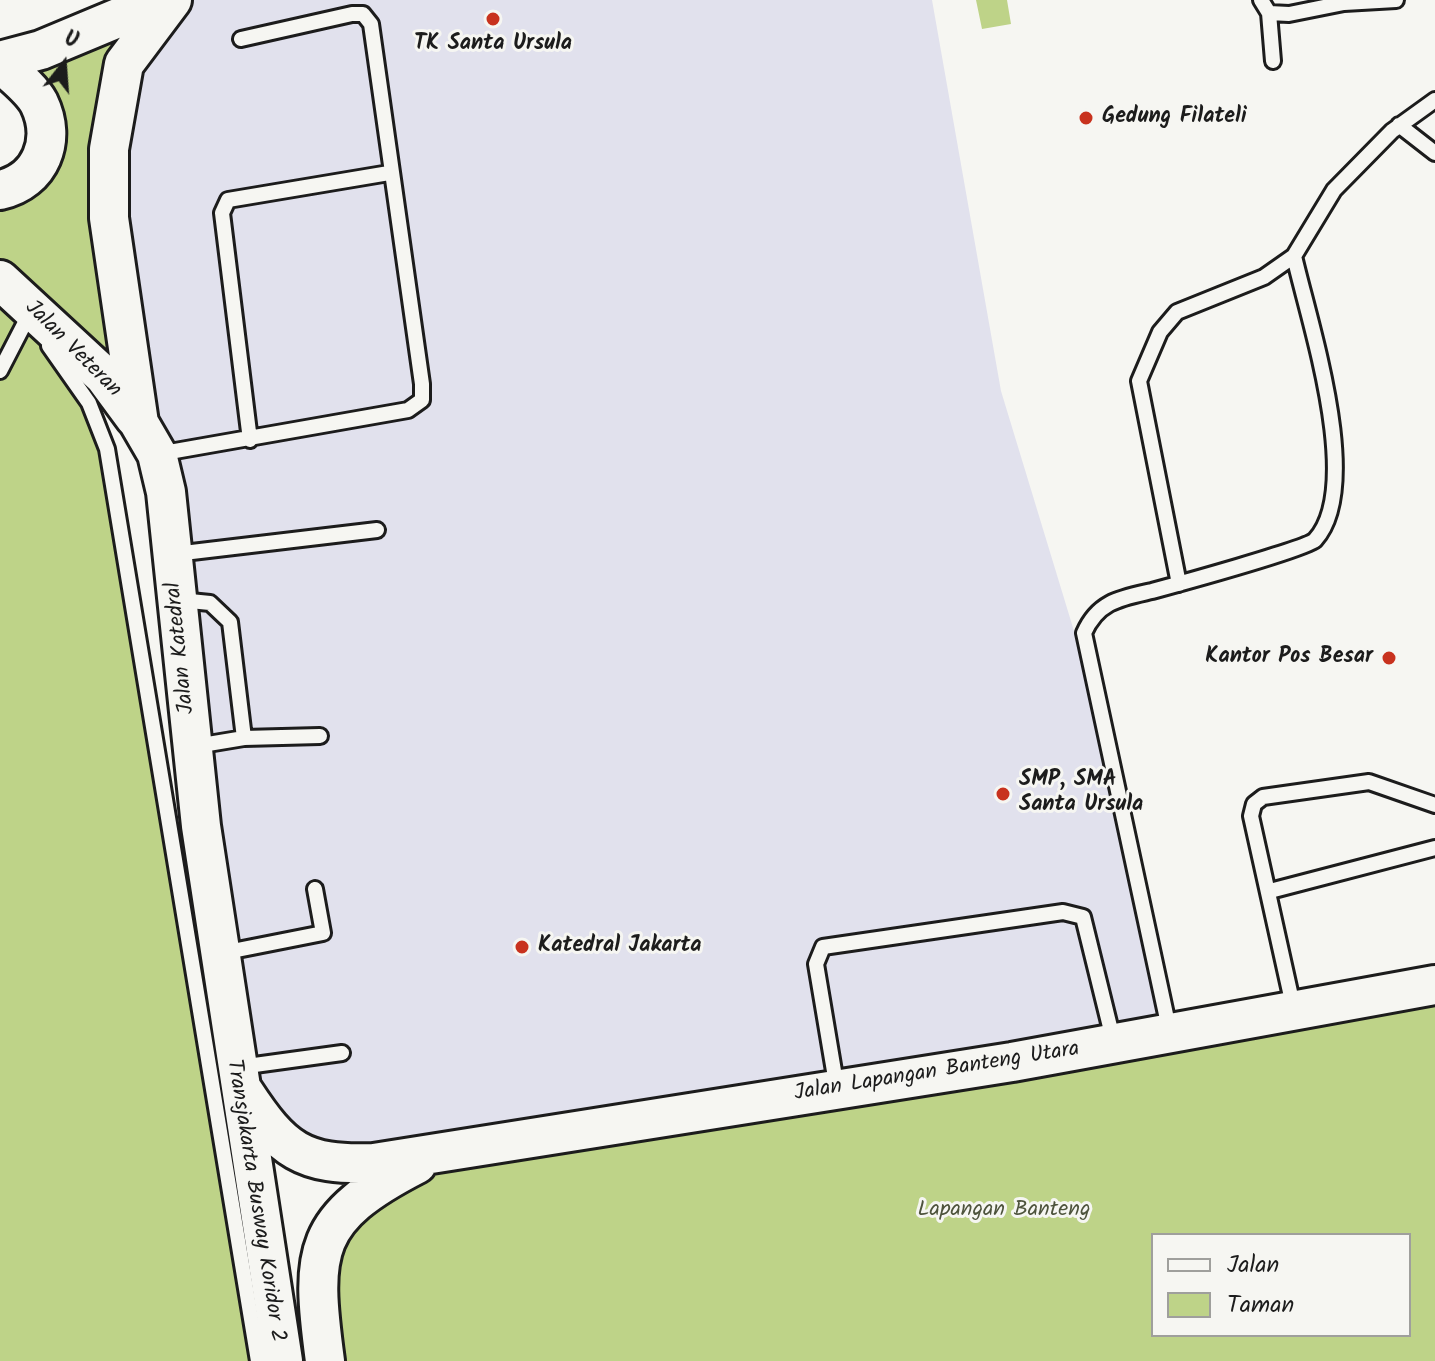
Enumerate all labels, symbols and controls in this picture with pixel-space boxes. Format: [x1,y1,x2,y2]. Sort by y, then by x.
marker: TK Santa Ursula [484,10,502,28]
text: U [60,22,83,59]
north arrow [24,24,104,104]
place label: TK Santa Ursula [414,32,572,58]
place label: Gedung Filateli [1102,105,1247,131]
marker: Gedung Filateli [1077,109,1095,127]
street label: Jalan Veteran [18,296,126,404]
street label: Jalan Katedral [162,581,202,715]
place label: Kantor Pos Besar [1205,645,1373,671]
marker: Kantor Pos Besar [1380,649,1398,667]
place label: SMP, SMA Santa Ursula [1019,768,1143,820]
marker: SMP, SMA Santa Ursula [994,785,1012,803]
place label: Katedral Jakarta [538,934,702,960]
marker: Katedral Jakarta [513,938,531,956]
street label: Jalan Lapangan Banteng Utara [793,1037,1081,1109]
street label: Transjakarta Busway Koridor 2 [219,1058,289,1344]
park label: Lapangan Banteng [918,1198,1090,1224]
legend [1151,1233,1411,1337]
text: Jalan [1227,1246,1279,1285]
text: Taman [1227,1286,1294,1325]

